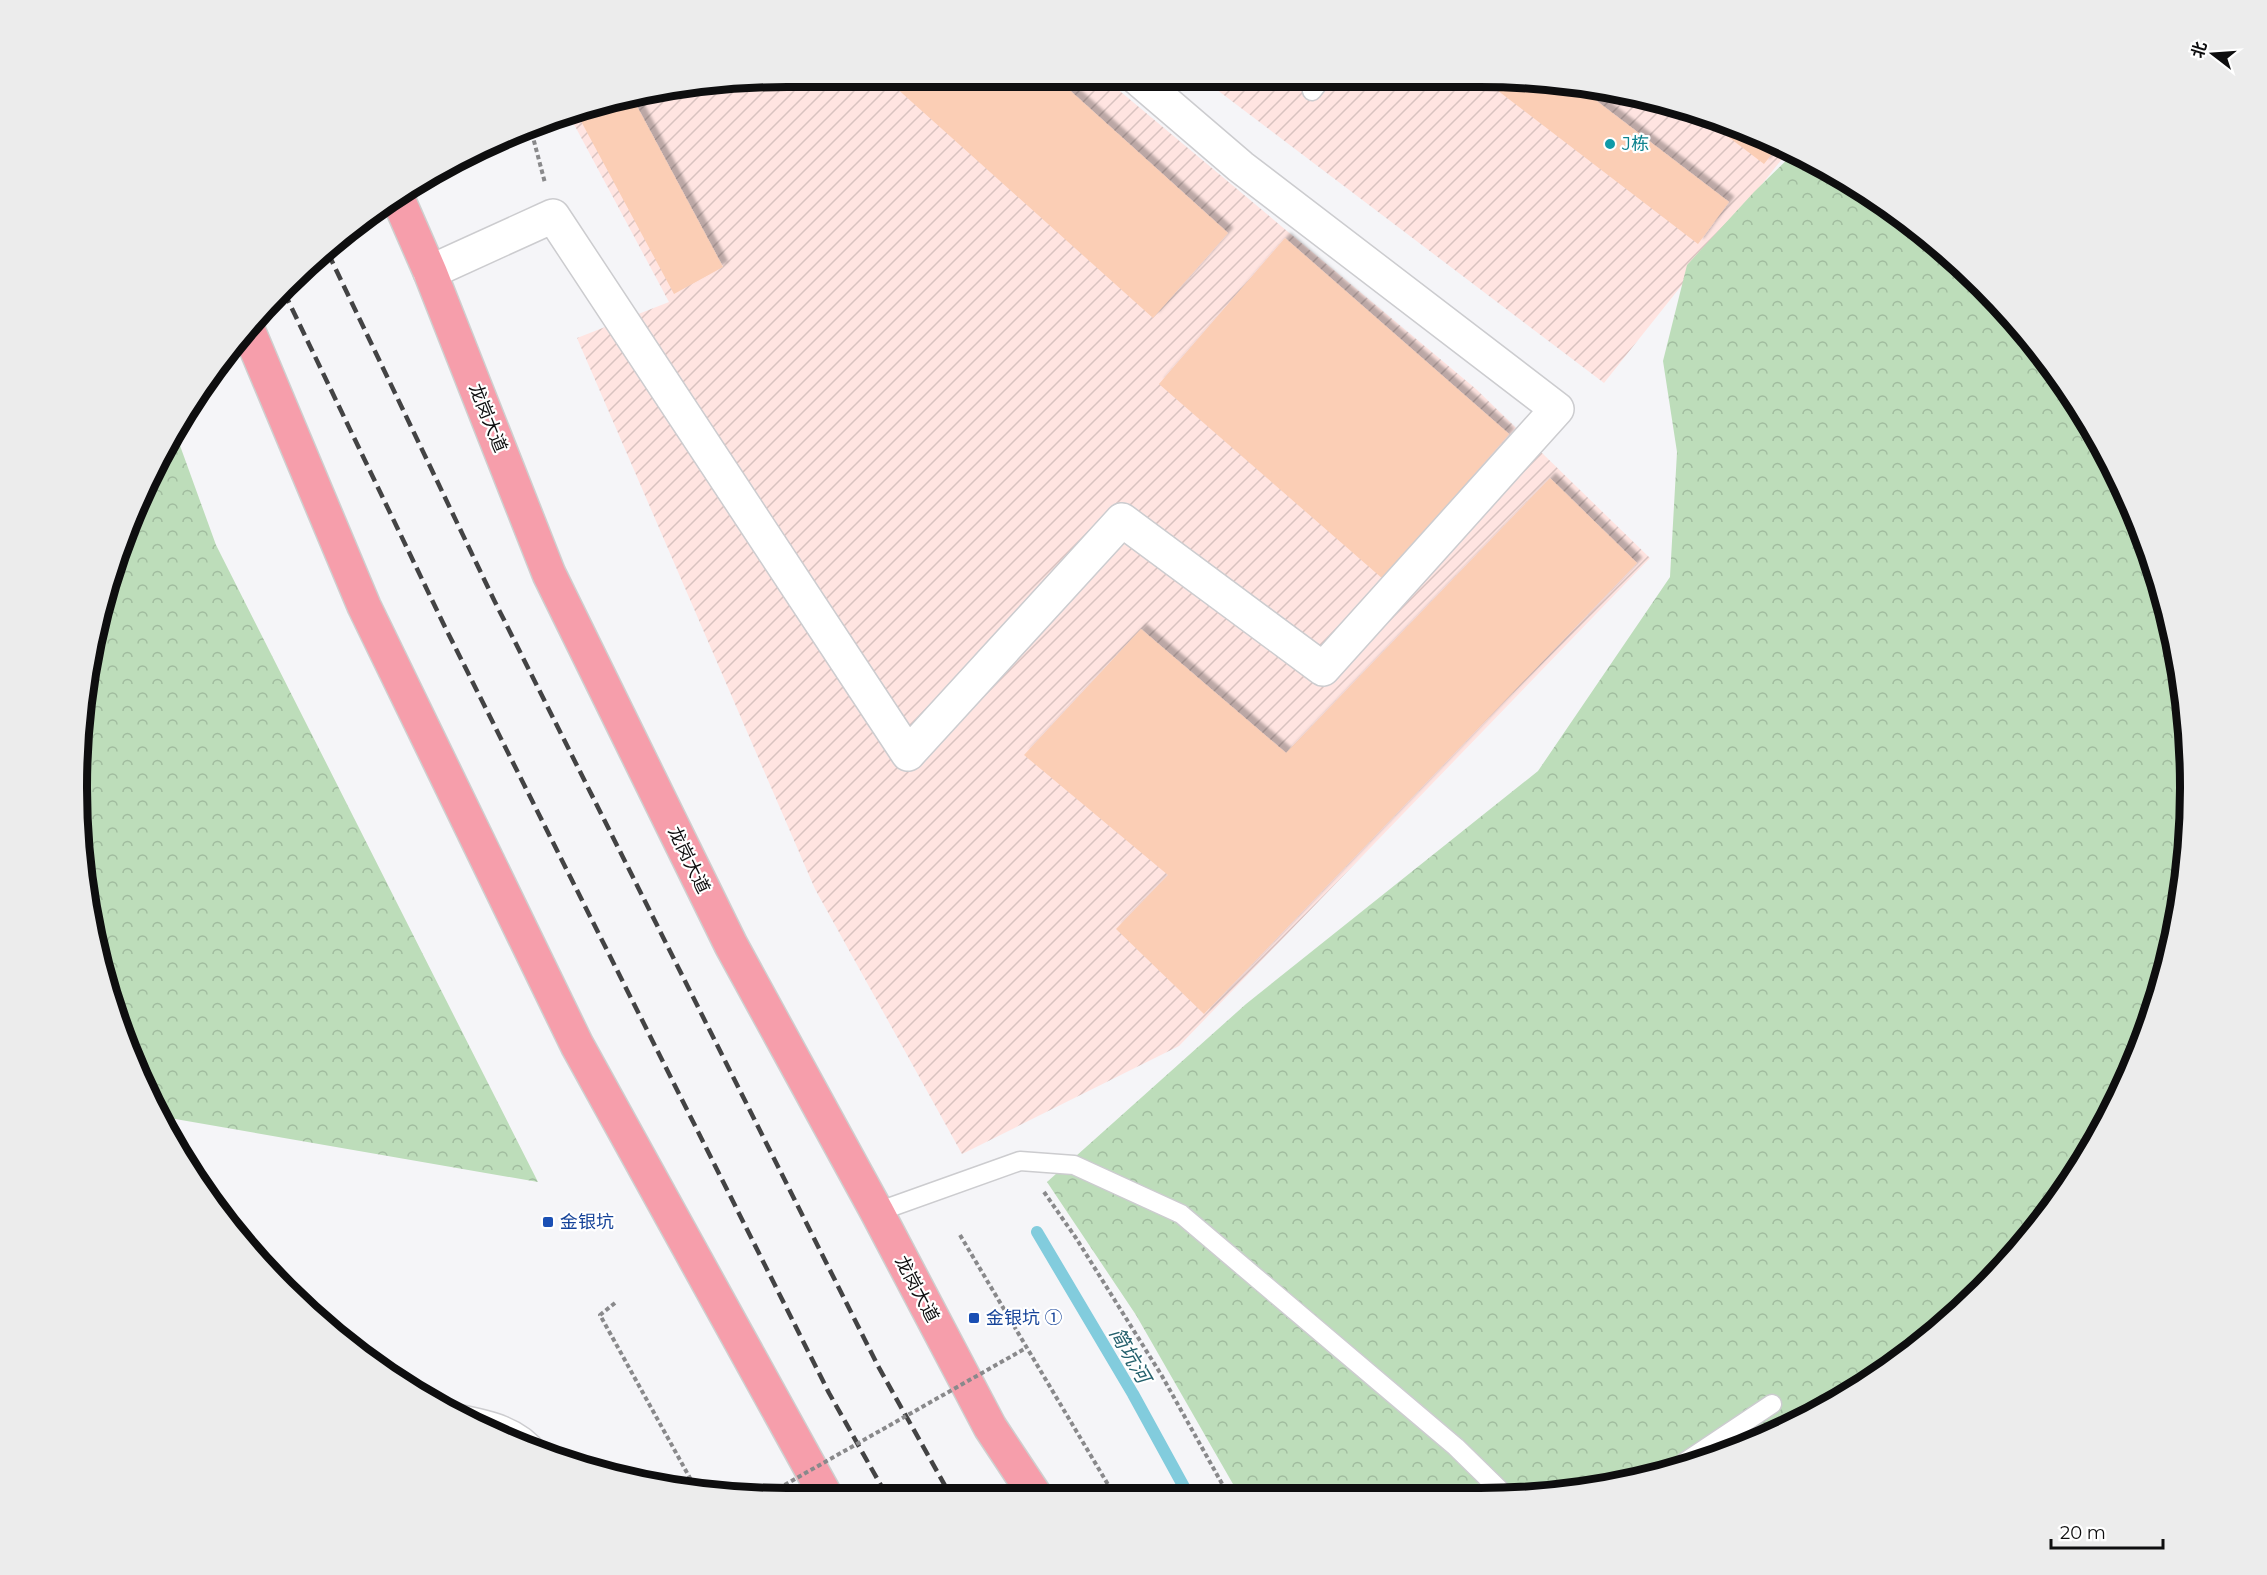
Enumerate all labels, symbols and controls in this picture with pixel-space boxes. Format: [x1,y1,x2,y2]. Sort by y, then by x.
north arrow [2183,24,2243,84]
text: 北 [2188,39,2211,60]
place label: J栋 [1621,133,1649,155]
marker: J栋 [1603,137,1617,151]
street label: 龙岗大道 [464,381,512,455]
street label: 龙岗大道 [663,823,715,897]
place label: 金银坑 [560,1211,614,1233]
marker: 金银坑 [541,1215,555,1229]
street label: 龙岗大道 [890,1252,944,1326]
place label: 金银坑 ① [986,1307,1063,1329]
marker: 金银坑 ① [967,1311,981,1325]
water label: 简坑河 [1105,1323,1157,1390]
scale bar [2051,1512,2164,1550]
text: 20 m [2060,1522,2106,1544]

